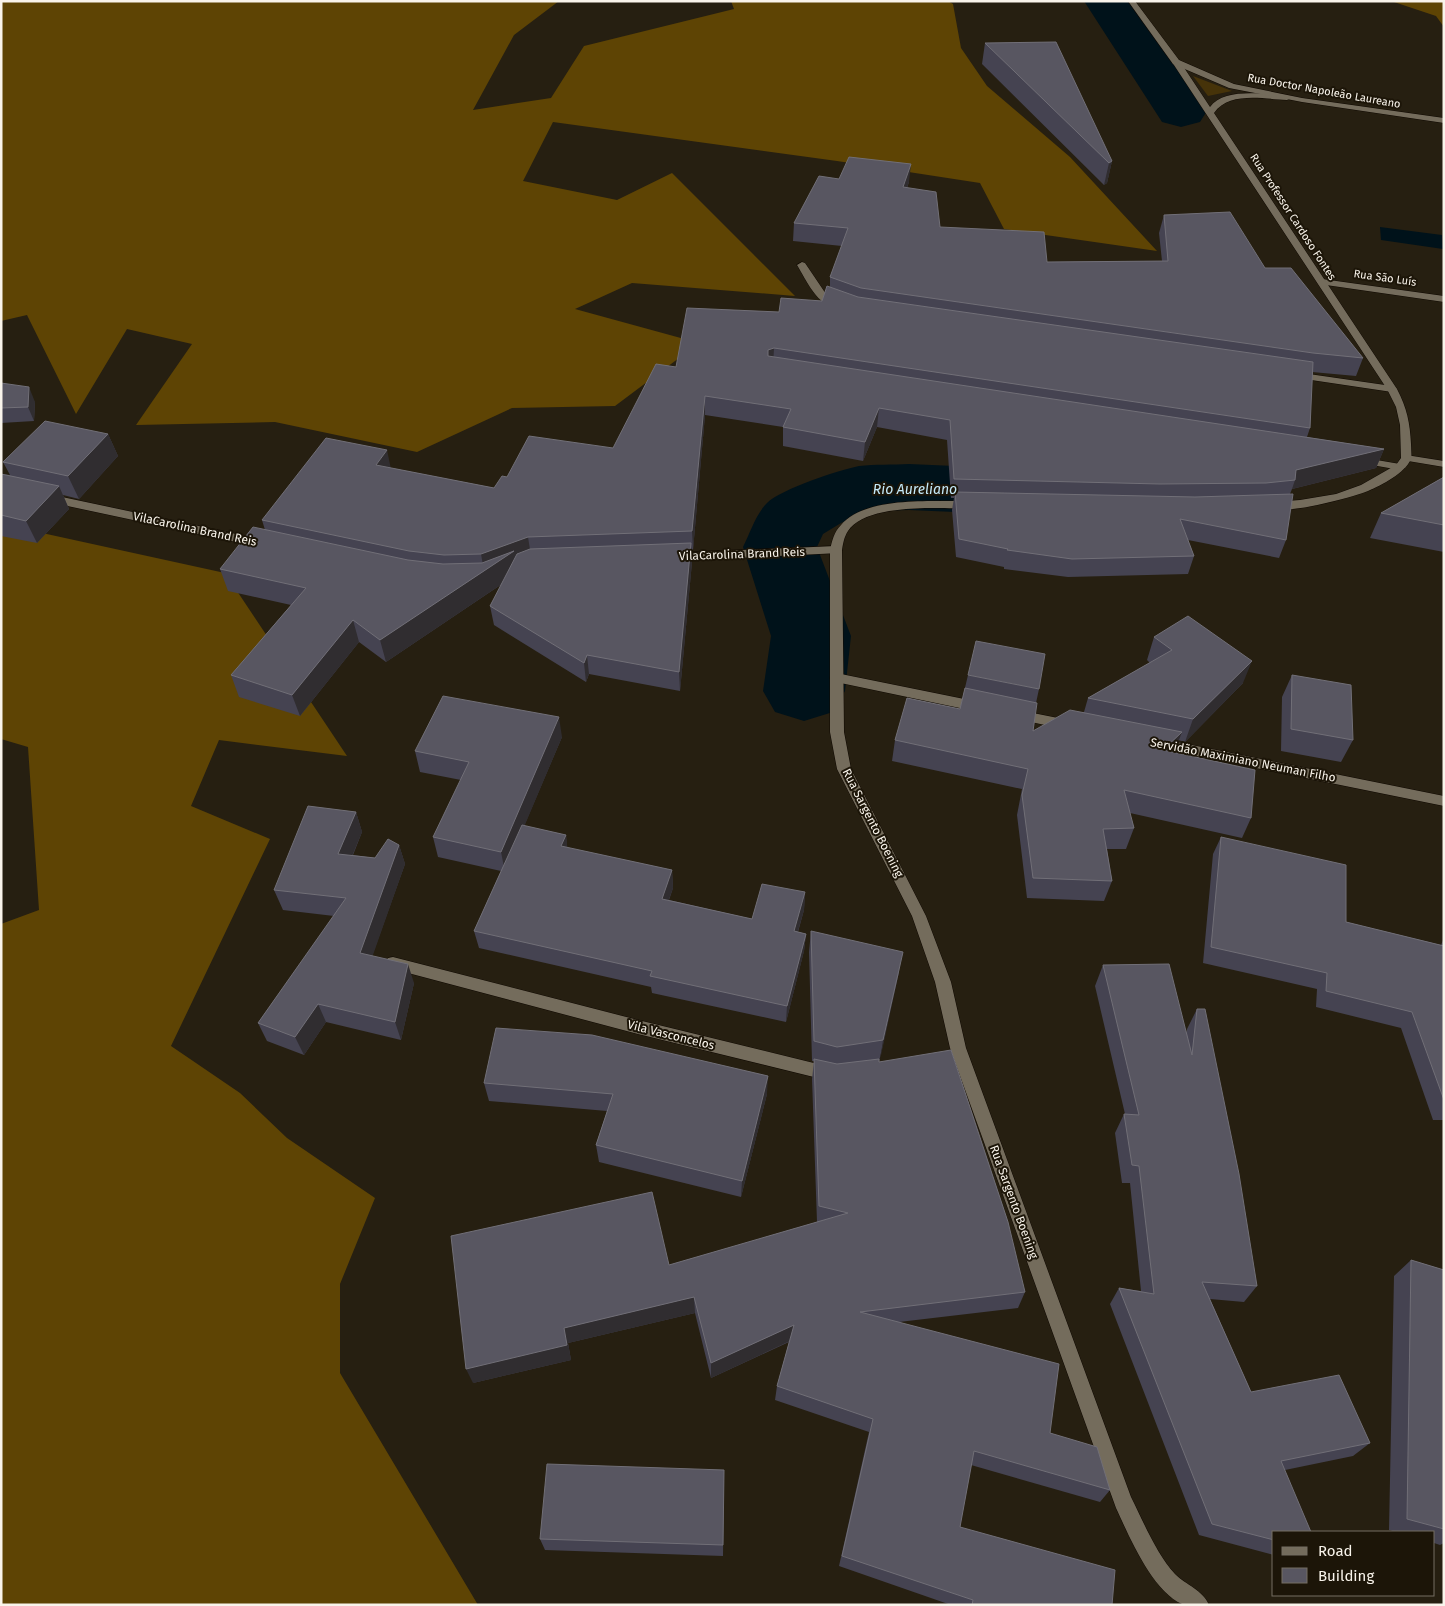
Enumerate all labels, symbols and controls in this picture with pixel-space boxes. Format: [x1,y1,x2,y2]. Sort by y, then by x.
street label: Rua Doctor Napoleão Laureano [1246,71,1402,111]
street label: Rua Professor Cardoso Fontes [1247,151,1339,283]
street label: Rua São Luís [1353,267,1417,289]
water label: Rio Aureliano [873,481,957,498]
street label: VilaCarolina Brand Reis [132,509,259,549]
street label: VilaCarolina Brand Reis [679,545,806,563]
street label: Servidão Maximiano Neuman Filho [1149,735,1337,785]
street label: Rua Sargento Boening [840,766,907,880]
street label: Vila Vasconcelos [626,1017,716,1053]
street label: Rua Sargento Boening [987,1143,1041,1261]
legend [1272,1531,1435,1596]
text: Road [1318,1542,1353,1560]
text: Building [1318,1567,1374,1585]

